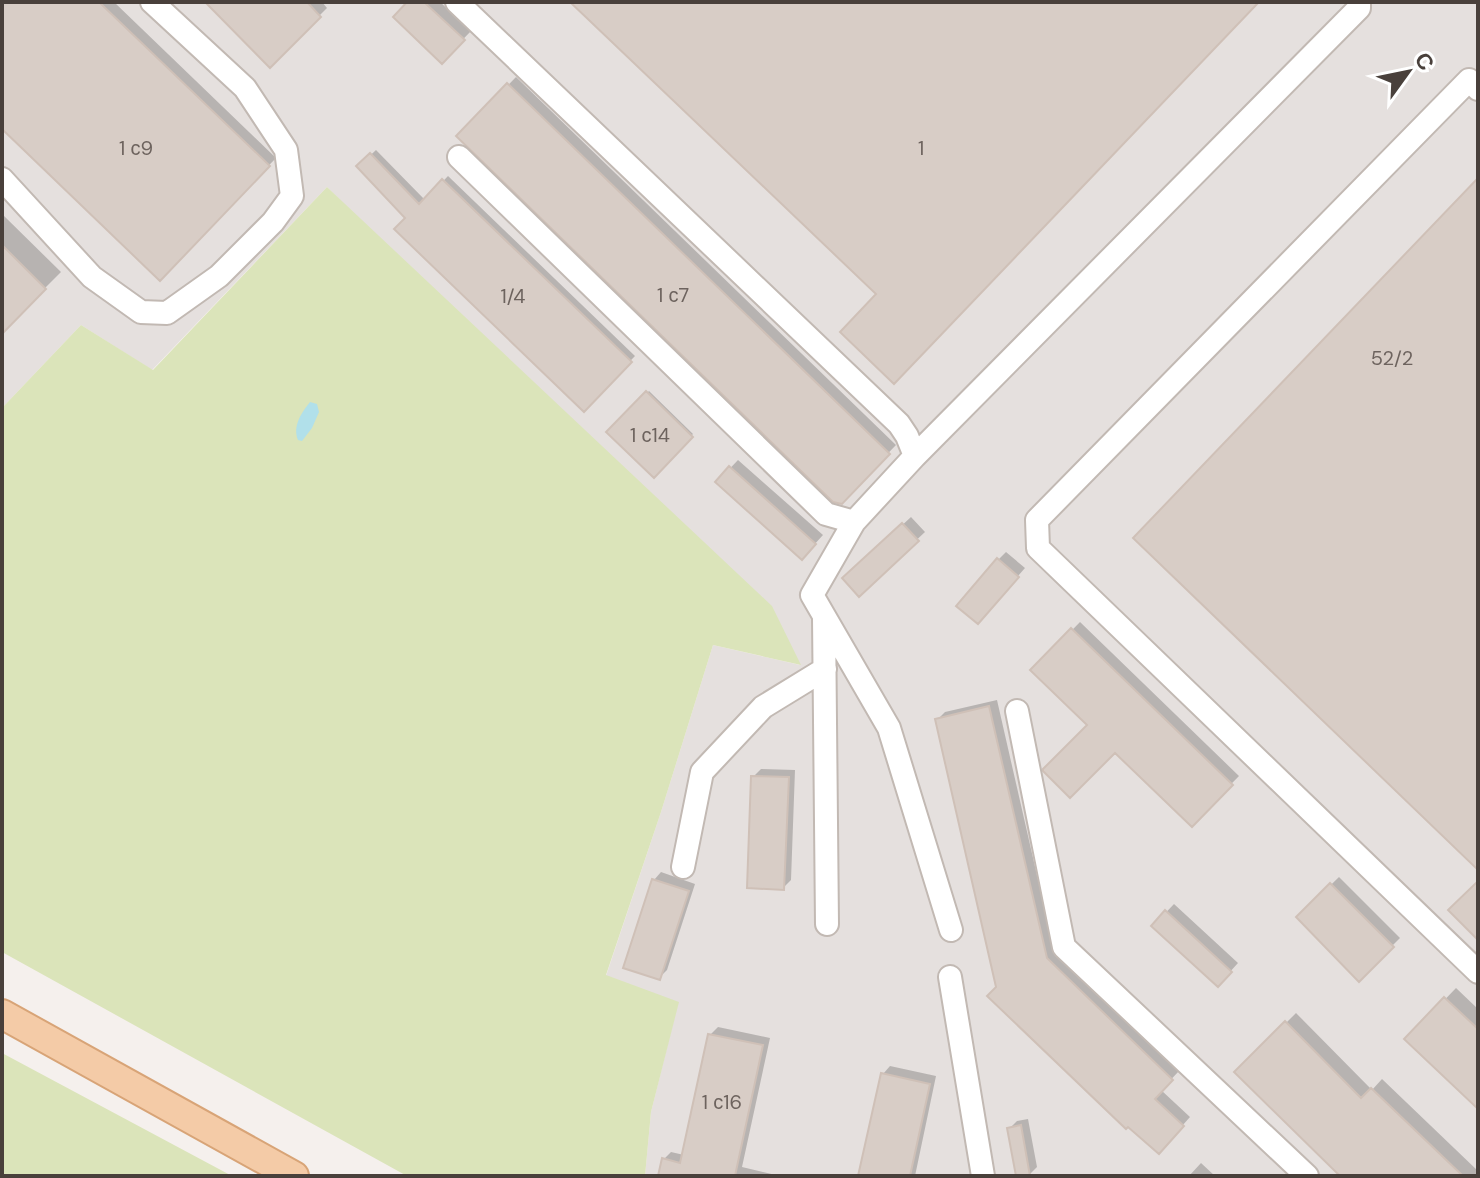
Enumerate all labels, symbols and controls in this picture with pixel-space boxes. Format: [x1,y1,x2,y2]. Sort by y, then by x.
north arrow [1368,32,1448,112]
text: С [1408,47,1441,76]
house number: 1 с9 [119,135,153,161]
house number: 1 [918,135,924,161]
house number: 1 с7 [657,282,689,308]
house number: 1/4 [501,283,525,309]
house number: 52/2 [1371,345,1413,371]
house number: 1 с14 [630,422,670,448]
house number: 1 с16 [702,1089,742,1115]

